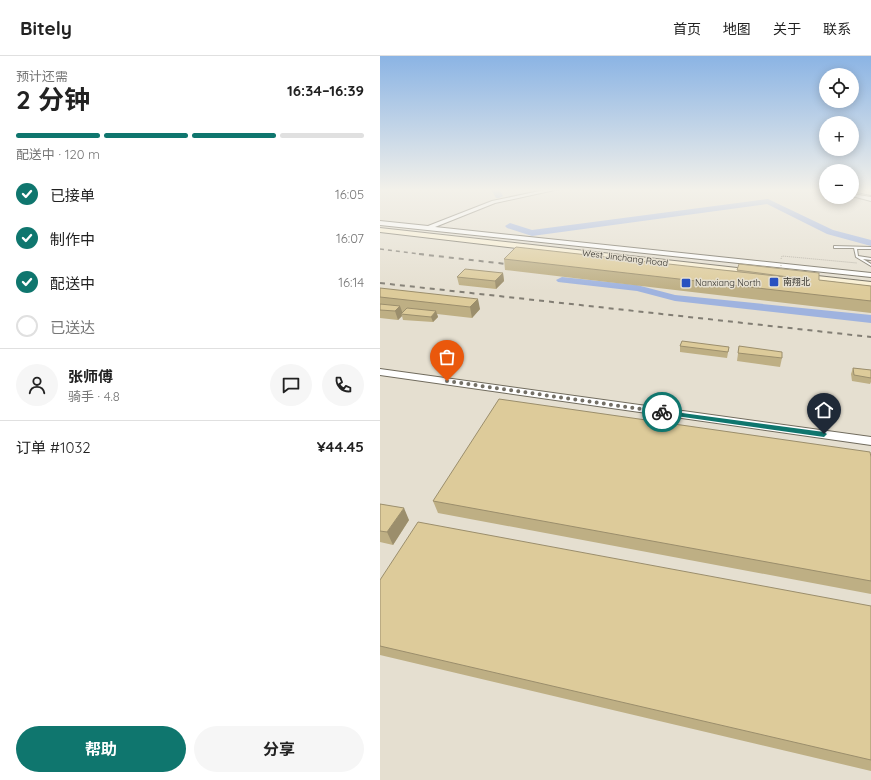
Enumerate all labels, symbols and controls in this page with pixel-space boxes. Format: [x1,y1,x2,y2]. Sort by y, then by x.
text: Bitely [20,16,72,40]
text: 首页 [673,20,701,38]
text: 地图 [723,20,751,38]
text: 关于 [773,20,801,38]
text: 联系 [823,20,851,38]
text: 预计还需 [16,68,68,84]
map controls [819,68,859,204]
button: locate [819,68,859,108]
text: 16:34–16:39 [287,81,364,100]
text: 2 分钟 [16,83,90,116]
button: + [819,116,859,156]
text: 配送中 · 120 m [16,146,100,162]
button: − [819,164,859,204]
icon: check [16,183,38,205]
text: 已接单 [50,186,95,205]
text: 16:05 [335,186,364,202]
icon: check [16,227,38,249]
text: 制作中 [50,230,95,249]
text: 16:07 [336,230,364,246]
street label: West Jinchang Road [581,247,669,268]
icon: check [16,271,38,293]
text: 配送中 [50,274,95,293]
text: 16:14 [338,274,364,290]
marker: 南翔北 [768,276,780,288]
place label: 南翔北 [783,276,810,287]
marker: Nanxiang North [680,277,692,289]
place label: Nanxiang North [695,277,761,288]
text: 已送达 [50,318,95,337]
pin [430,340,464,381]
icon: bag [436,346,458,368]
button: person [16,364,58,406]
button: chat [270,364,312,406]
button: phone [322,364,364,406]
text: 张师傅 [68,367,113,386]
text: 骑手 · 4.8 [68,388,120,404]
courier [642,392,682,432]
pin [807,393,841,434]
icon: home [813,399,835,421]
icon: bike [651,401,673,423]
text: ¥44.45 [317,437,364,456]
text: 订单 #1032 [16,438,91,457]
button: 帮助 [16,726,186,772]
button: 分享 [194,726,364,772]

